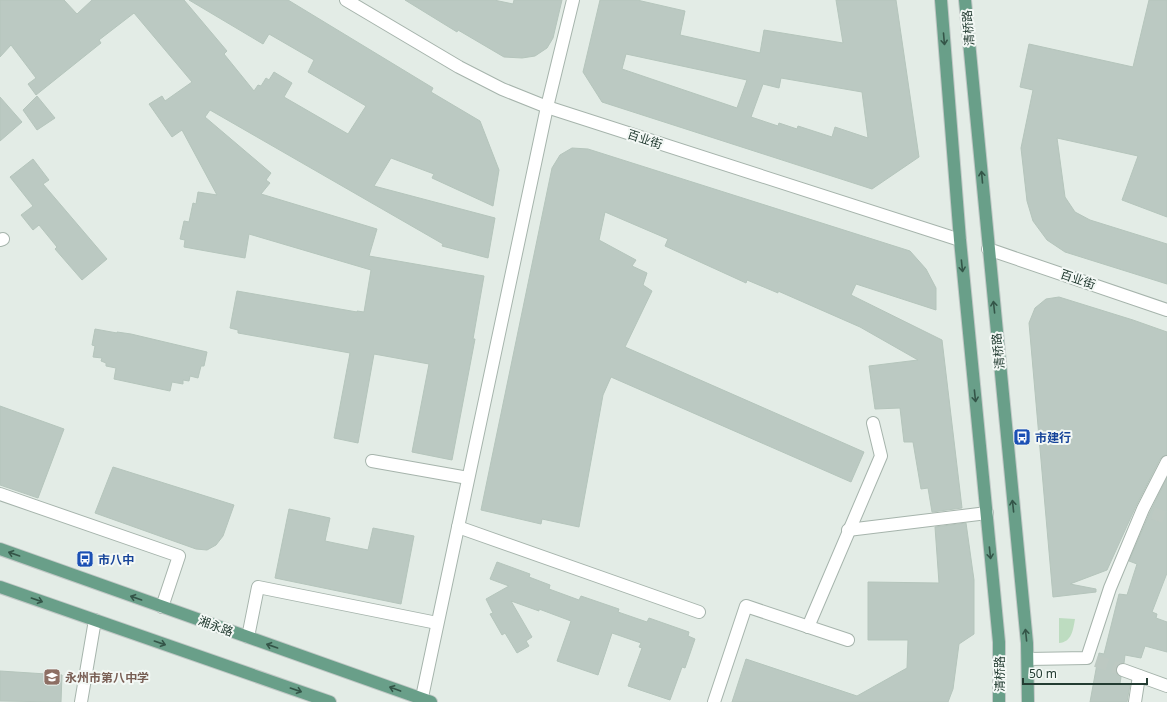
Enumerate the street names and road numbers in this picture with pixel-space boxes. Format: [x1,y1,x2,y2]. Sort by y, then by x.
street label: 清桥路 [958,9,978,47]
street label: 百业街 [625,125,665,153]
street label: 百业街 [1058,265,1098,293]
street label: 清桥路 [988,332,1008,370]
street label: 湘永路 [196,612,236,640]
street label: 清桥路 [991,656,1008,692]

